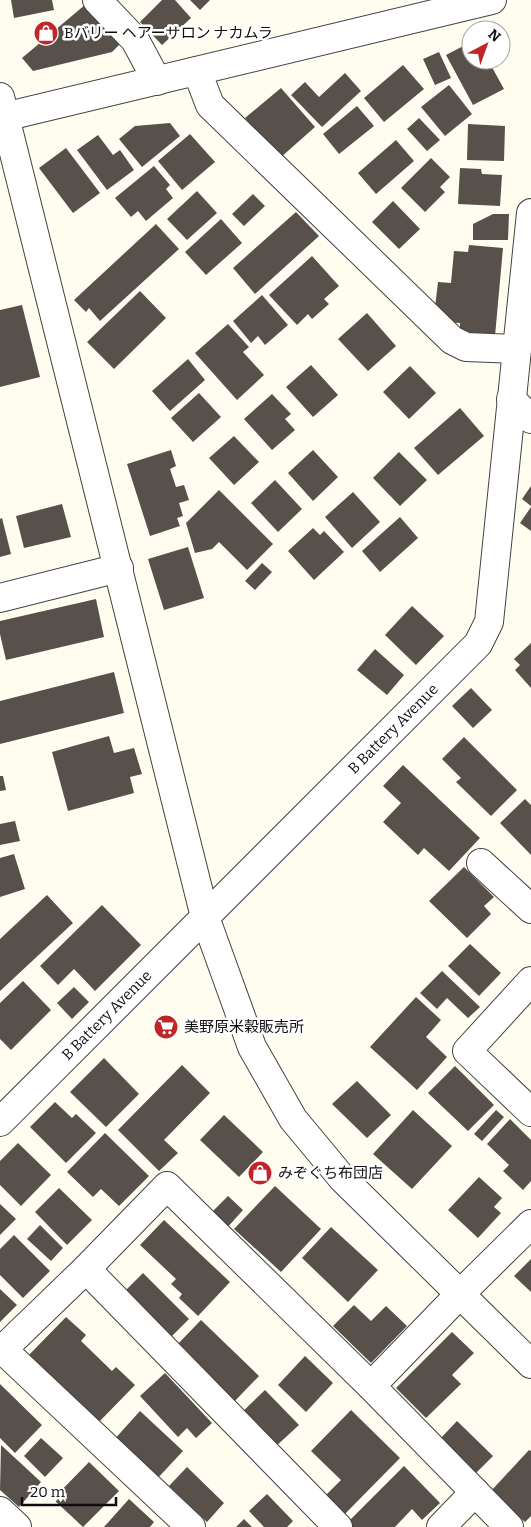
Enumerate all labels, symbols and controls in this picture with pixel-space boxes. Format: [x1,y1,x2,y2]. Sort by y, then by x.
shop icon: Bバリー ヘアーサロン ナカムラ [33,20,59,46]
north arrow [461,20,511,70]
place label: Bバリー ヘアーサロン ナカムラ [64,24,273,42]
text: N [485,26,504,46]
street label: B Battery Avenue [344,680,442,778]
street label: B Battery Avenue [58,967,155,1064]
supermarket icon: 美野原米穀販売所 [153,1014,179,1040]
place label: 美野原米穀販売所 [184,1018,304,1036]
shop icon: みぞぐち布団店 [247,1160,273,1186]
place label: みぞぐち布団店 [278,1164,383,1182]
scale bar [22,1474,116,1506]
text: 20 m [30,1483,66,1501]

